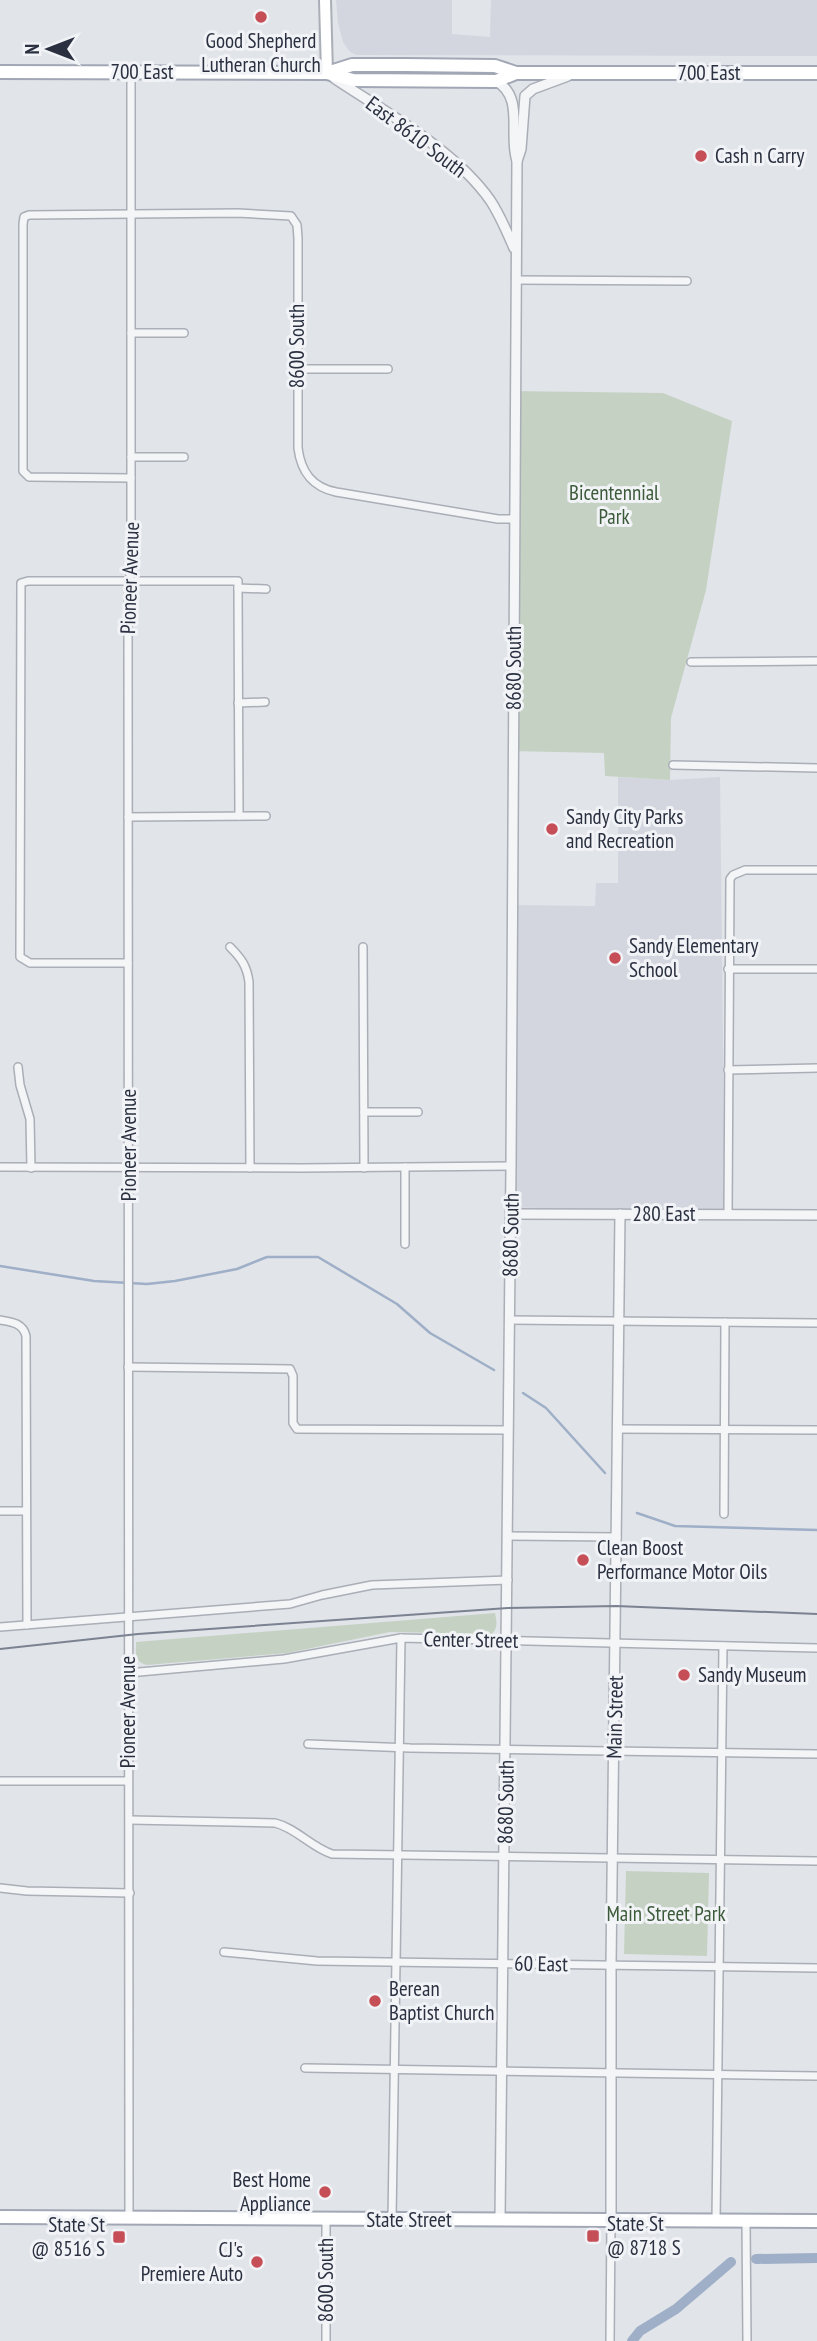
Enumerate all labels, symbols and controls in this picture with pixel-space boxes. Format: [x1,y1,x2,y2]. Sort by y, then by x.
marker: Good Shepherd Lutheran Church [253,9,269,25]
north arrow [14,14,84,84]
place label: Good Shepherd Lutheran Church [201,27,321,78]
text: N [20,44,44,54]
street label: 700 East [110,58,174,85]
street label: 700 East [677,59,741,86]
street label: East 8610 South [361,90,472,183]
place label: Cash n Carry [715,142,804,169]
marker: Cash n Carry [693,148,709,164]
street label: 8600 South [283,304,310,388]
park label: Bicentennial Park [569,479,659,530]
street label: Pioneer Avenue [114,521,145,635]
street label: 8680 South [500,626,527,710]
place label: Sandy City Parks and Recreation [566,803,683,854]
marker: Sandy City Parks and Recreation [544,821,560,837]
place label: Sandy Elementary School [629,932,759,983]
marker: Sandy Elementary School [607,950,623,966]
street label: Pioneer Avenue [115,1089,142,1201]
street label: 8680 South [496,1193,525,1277]
street label: 280 East [632,1200,696,1227]
place label: Clean Boost Performance Motor Oils [597,1534,767,1585]
marker: Clean Boost Performance Motor Oils [575,1552,591,1568]
street label: Center Street [423,1625,519,1654]
street label: Pioneer Avenue [114,1656,141,1768]
place label: Sandy Museum [698,1661,807,1688]
marker: Sandy Museum [676,1667,692,1683]
street label: Main Street [600,1675,629,1759]
street label: 8680 South [491,1760,520,1844]
park label: Main Street Park [606,1900,726,1927]
street label: 60 East [514,1950,568,1977]
place label: Berean Baptist Church [389,1975,495,2026]
marker: Berean Baptist Church [367,1993,383,2009]
place label: Best Home Appliance [232,2166,311,2217]
marker: Best Home Appliance [317,2184,333,2200]
street label: State Street [366,2206,452,2233]
place label: State St @ 8718 S [607,2210,681,2261]
place label: State St @ 8516 S [31,2211,105,2262]
marker: State St @ 8718 S [585,2228,601,2244]
marker: State St @ 8516 S [111,2229,127,2245]
place label: CJ's Premiere Auto [141,2236,243,2287]
street label: 8600 South [312,2238,339,2322]
marker: CJ's Premiere Auto [249,2254,265,2270]

